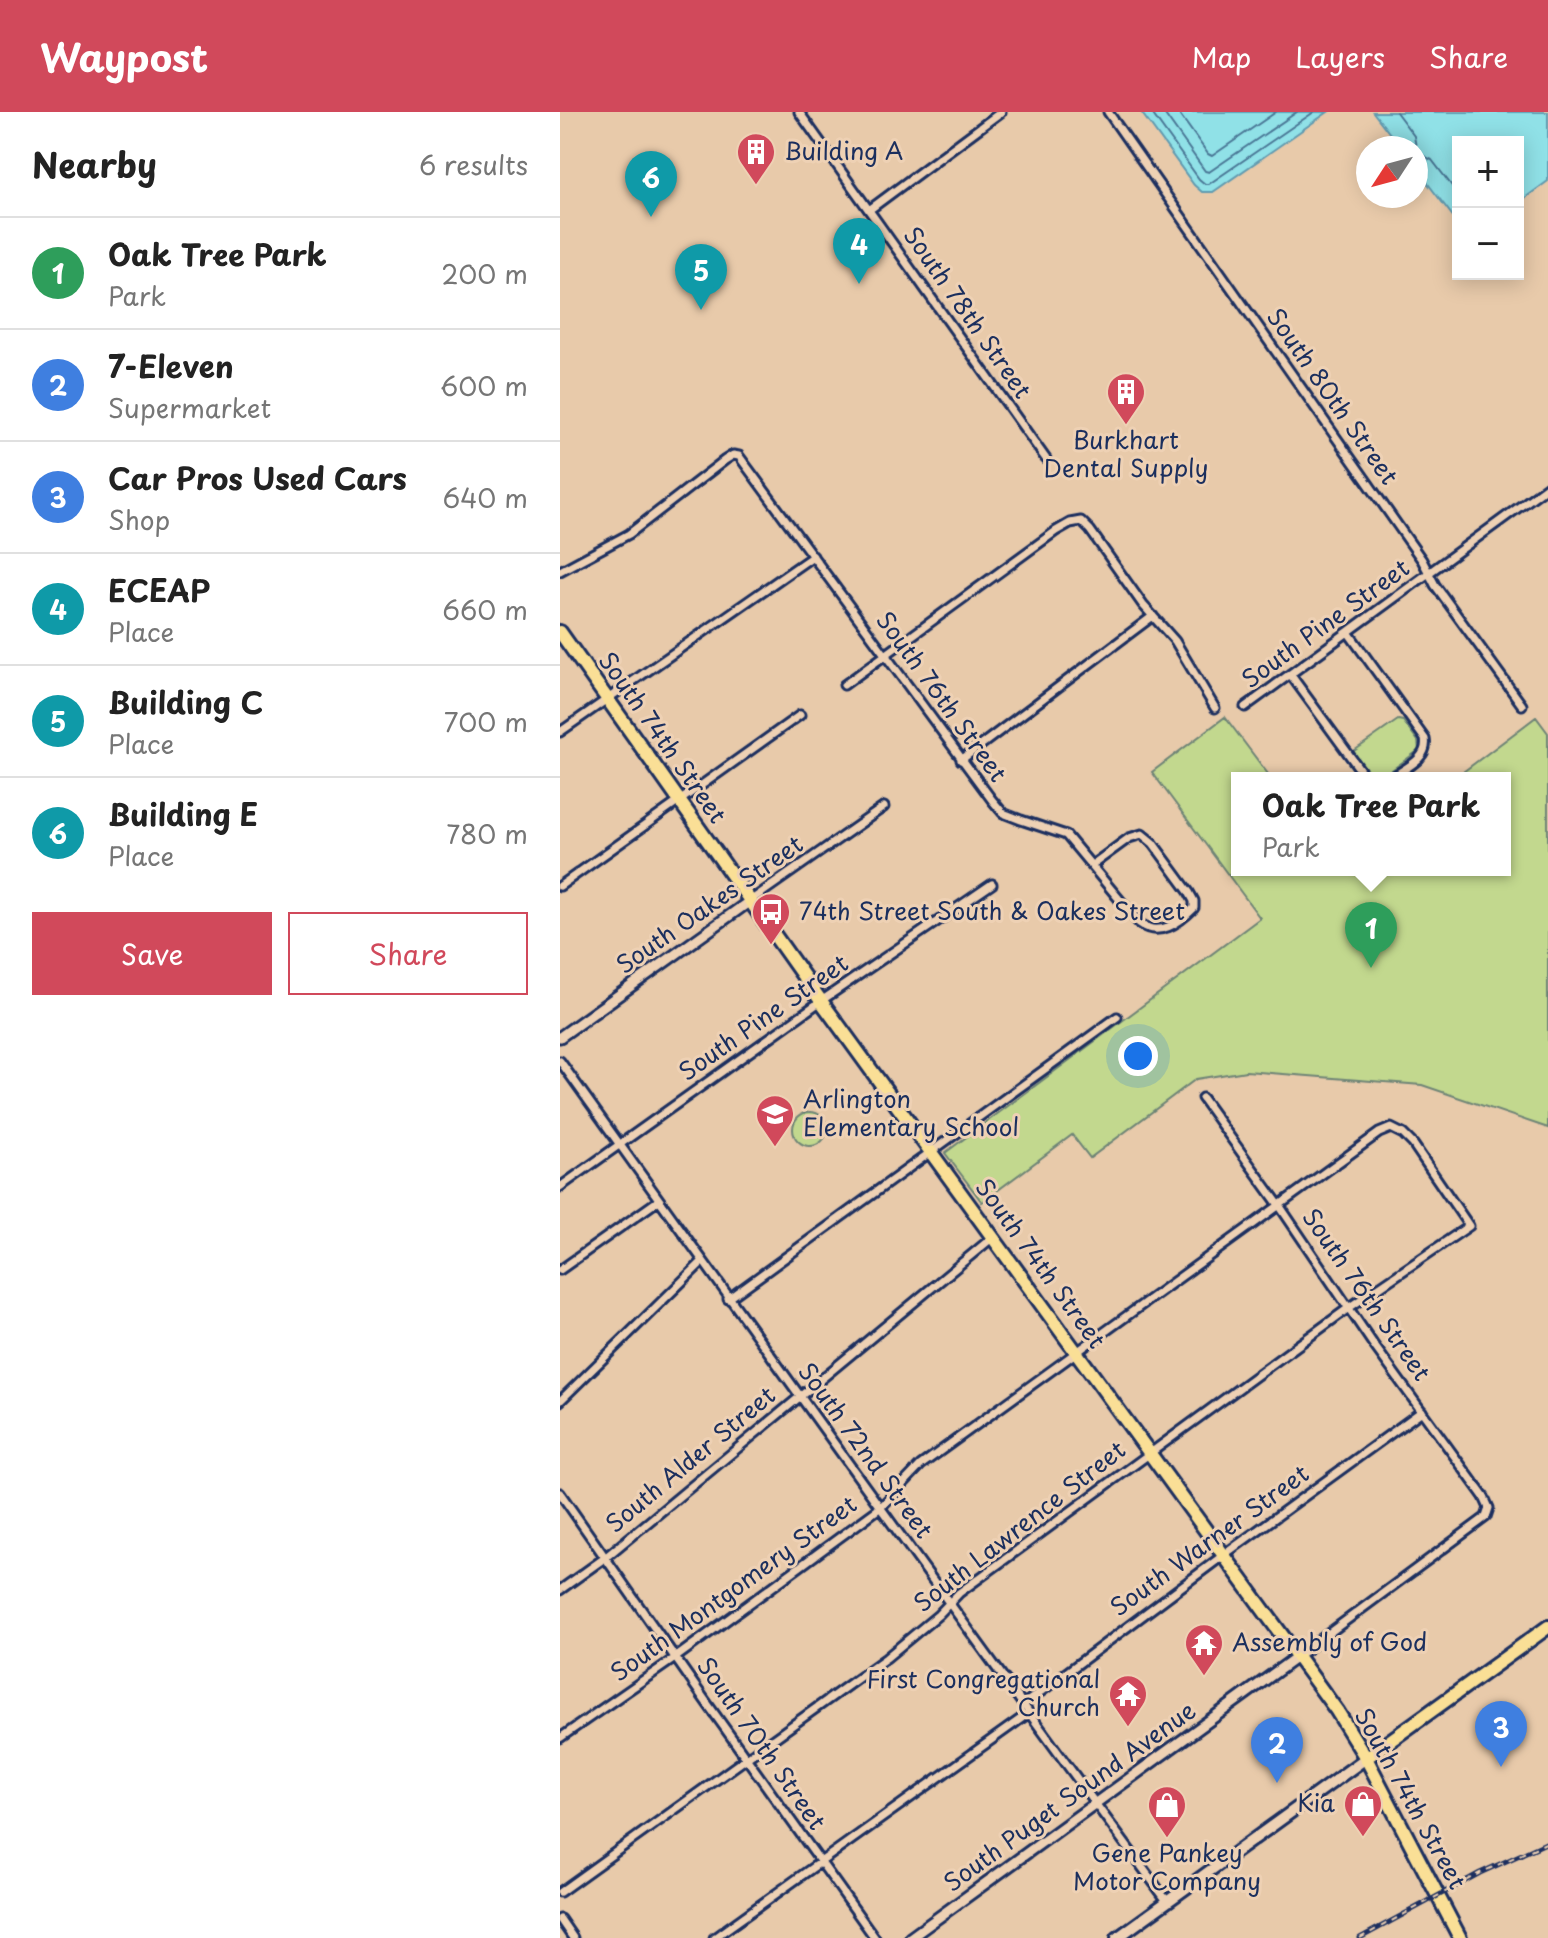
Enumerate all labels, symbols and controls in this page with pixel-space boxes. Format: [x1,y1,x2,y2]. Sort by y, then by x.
text: Waypost [40,28,208,85]
text: Map [1191,35,1251,78]
text: Layers [1295,35,1385,78]
text: Share [1429,35,1508,78]
building icon: Building A [735,131,777,186]
place label: Building A [784,132,903,168]
north arrow [1356,136,1428,208]
map controls [1452,136,1524,280]
button: + [1452,136,1524,208]
text: Nearby [32,138,157,190]
text: 6 results [419,145,528,184]
pin: 6 [625,151,677,217]
button: − [1452,208,1524,280]
pin: 4 [833,218,885,284]
street label: South 78th Street [896,219,1041,405]
text: Oak Tree Park [108,231,327,276]
pin: 5 [675,244,727,310]
text: 1 [52,254,64,293]
text: 200 m [441,254,528,293]
text: Park [108,276,166,315]
street label: South 80th Street [1259,300,1408,492]
text: 7-Eleven [108,343,234,388]
text: 2 [49,366,67,405]
text: 600 m [440,366,528,405]
building icon: Burkhart Dental Supply [1105,371,1147,426]
text: Supermarket [108,388,271,427]
place label: Burkhart Dental Supply [1044,421,1208,485]
text: Car Pros Used Cars [108,455,407,500]
text: 3 [49,478,67,517]
text: 640 m [442,478,528,517]
text: Shop [108,500,170,539]
street label: South Pine Street [1233,549,1416,696]
text: ECEAP [108,567,210,612]
text: 4 [49,590,67,629]
text: 660 m [442,590,528,629]
street label: South 76th Street [868,603,1017,788]
text: Place [108,612,174,651]
street label: South 74th Street [591,644,736,830]
text: Building C [108,679,263,724]
text: 5 [50,702,66,741]
text: 700 m [444,702,528,741]
text: Place [108,724,174,763]
popup [1231,772,1511,876]
text: Oak Tree Park [1262,782,1480,827]
text: Building E [108,791,258,836]
text: 6 [49,814,67,853]
text: 780 m [446,814,528,853]
street label: South Oakes Street [608,825,810,981]
text: Park [1262,827,1320,866]
text: Place [108,836,174,875]
bus stop icon: 74th Street South & Oakes Street [750,891,792,946]
place label: 74th Street South & Oakes Street [799,892,1185,928]
pin: 1 [1345,902,1397,968]
button: Save [32,912,272,995]
button: Share [288,912,528,995]
street label: South Pine Street [671,944,855,1088]
your location [1118,1036,1158,1076]
place label: Arlington Elementary School [803,1080,1019,1144]
school or university icon: Arlington Elementary School [754,1093,796,1148]
street label: South 74th Street [968,1171,1115,1355]
street label: South 76th Street [1295,1200,1441,1387]
street label: South 72nd Street [791,1355,943,1545]
street label: South Alder Street [597,1377,782,1540]
street label: South Lawrence Street [905,1431,1132,1620]
street label: South Warner Street [1102,1455,1316,1624]
street label: South Montgomery Street [602,1486,863,1689]
temple icon: Assembly of God [1183,1622,1225,1677]
place label: Assembly of God [1232,1623,1427,1659]
street label: South 70th Street [689,1649,836,1837]
place label: First Congregational Church [866,1660,1100,1724]
temple icon: First Congregational Church [1107,1673,1149,1728]
street label: South Puget Sound Avenue [935,1692,1202,1899]
street label: South 74th Street [1347,1701,1476,1895]
pin: 3 [1475,1701,1527,1767]
pin: 2 [1251,1717,1303,1783]
shop icon: Kia [1342,1783,1384,1838]
shop icon: Gene Pankey Motor Company [1146,1784,1188,1839]
place label: Kia [1297,1784,1335,1820]
place label: Gene Pankey Motor Company [1073,1834,1261,1898]

